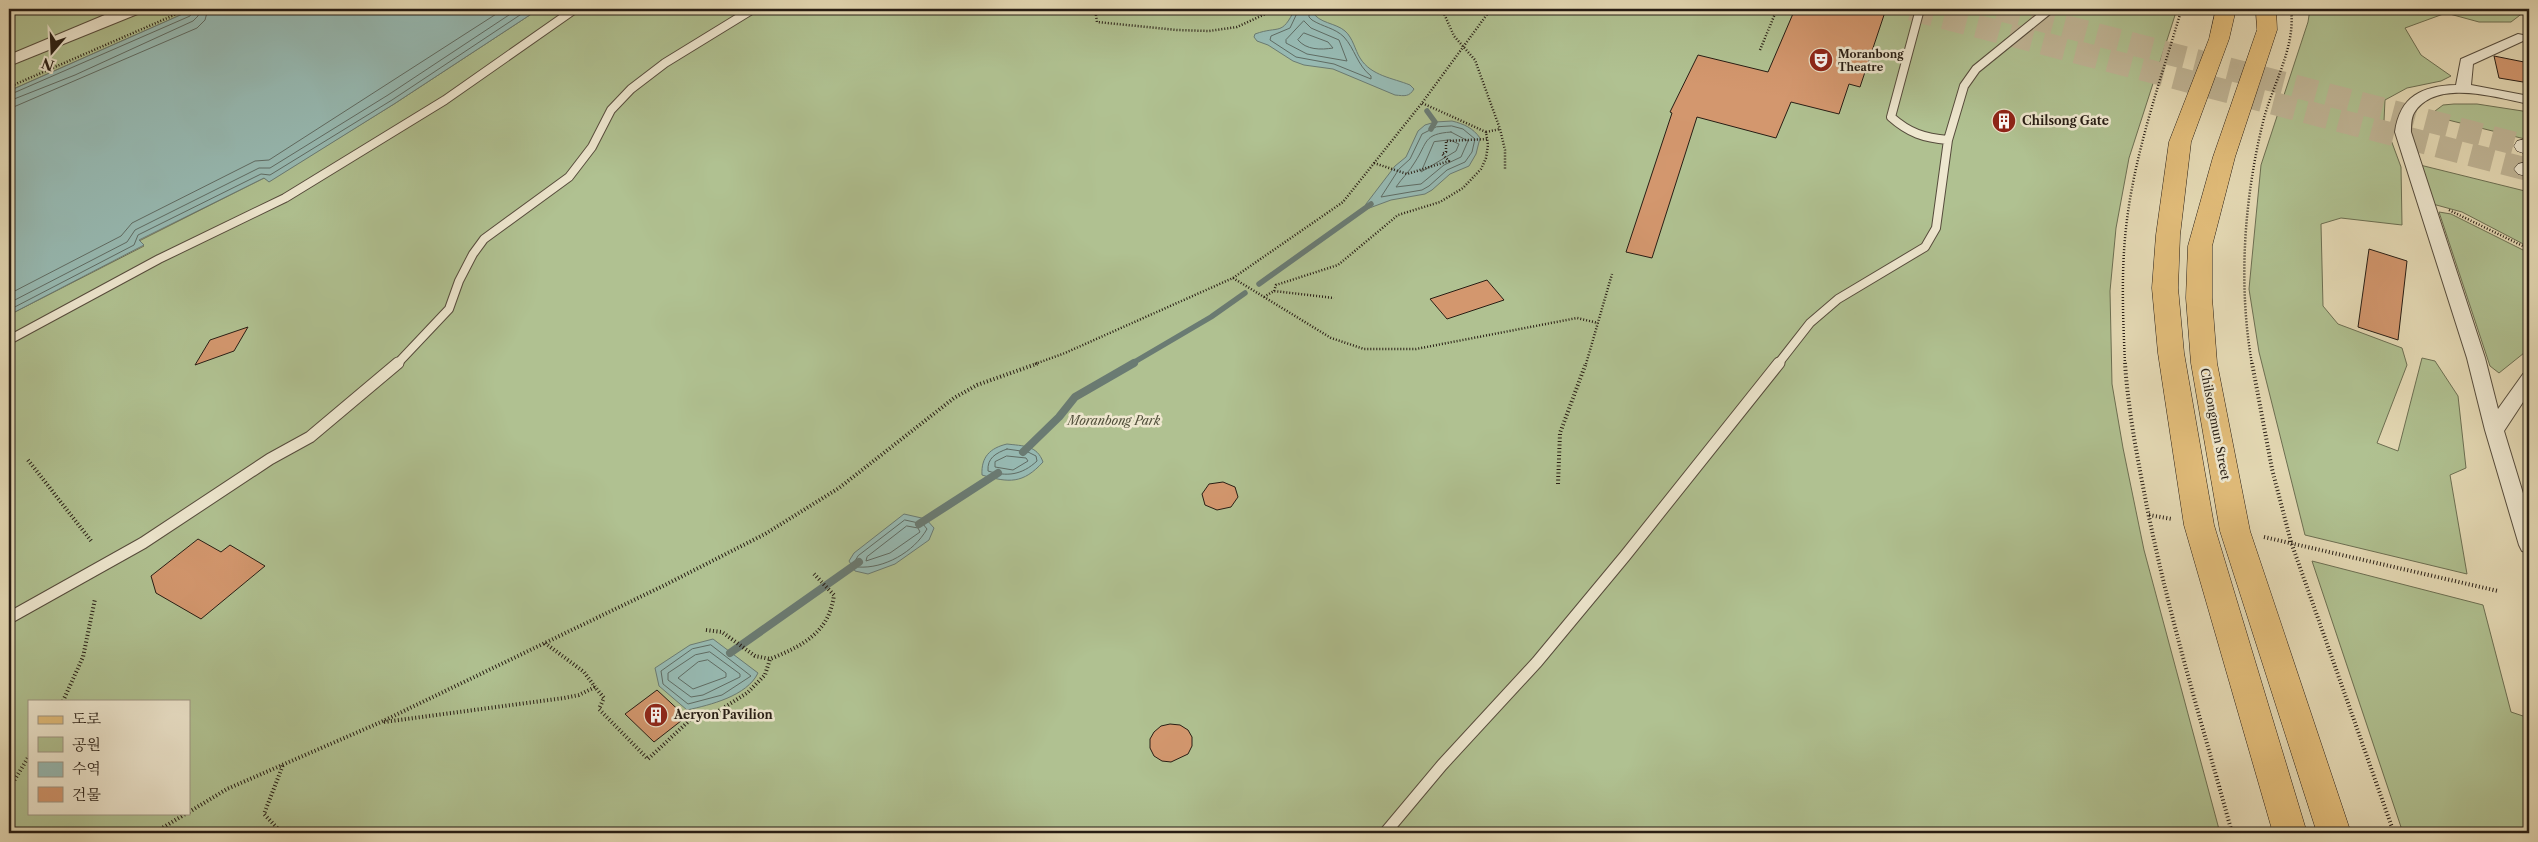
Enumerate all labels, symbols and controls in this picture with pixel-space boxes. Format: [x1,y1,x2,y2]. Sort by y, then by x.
north arrow [28,28,78,78]
theatre icon: Moranbong Theatre [1808,47,1834,73]
place label: Moranbong Theatre [1838,47,1904,74]
text: N [39,54,56,75]
building icon: Chilsong Gate [1991,108,2017,134]
place label: Chilsong Gate [2022,113,2109,128]
street label: Chilsongmun Street [2197,367,2234,482]
park label: Moranbong Park [1066,413,1161,428]
legend [28,700,190,814]
building icon: Aeryon Pavilion [643,702,669,728]
place label: Aeryon Pavilion [673,707,774,722]
text: 도로 [72,709,101,728]
text: 공원 [72,735,101,754]
text: 수역 [72,759,101,778]
text: 건물 [72,785,101,804]

